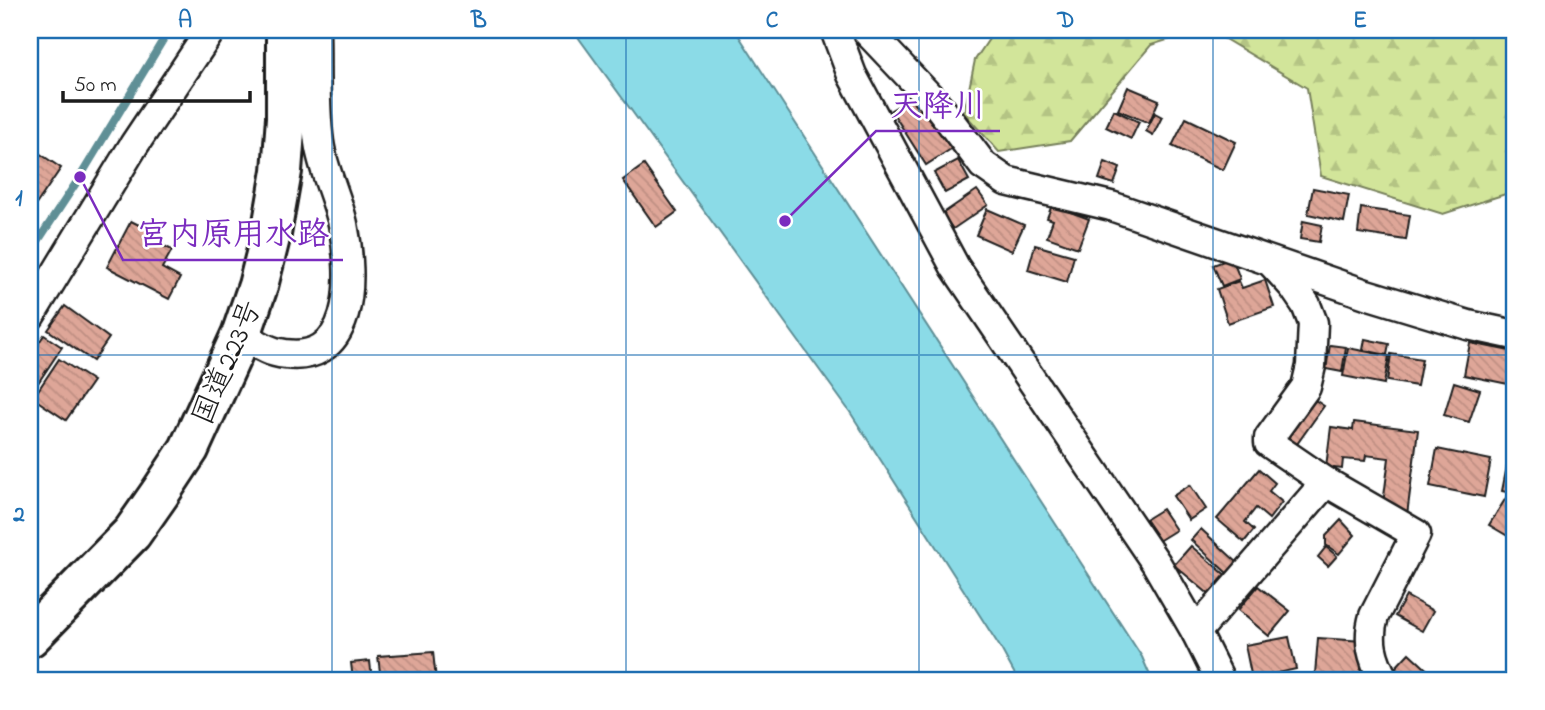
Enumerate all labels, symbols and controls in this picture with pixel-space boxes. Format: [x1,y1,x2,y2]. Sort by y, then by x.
text: A [178,5,192,38]
text: B [470,5,487,38]
text: C [766,5,779,38]
text: D [1057,5,1074,38]
text: E [1353,5,1367,38]
scale bar [63,60,250,104]
text: 50 m [74,71,117,101]
callout: 天降川 [876,78,1000,131]
text: 天降川 [890,85,986,132]
text: 1 [15,183,23,216]
callout: 宮内原用水路 [123,207,343,260]
text: 宮内原用水路 [137,213,329,260]
street label: 国道223号 [183,294,275,433]
text: 2 [12,499,25,532]

